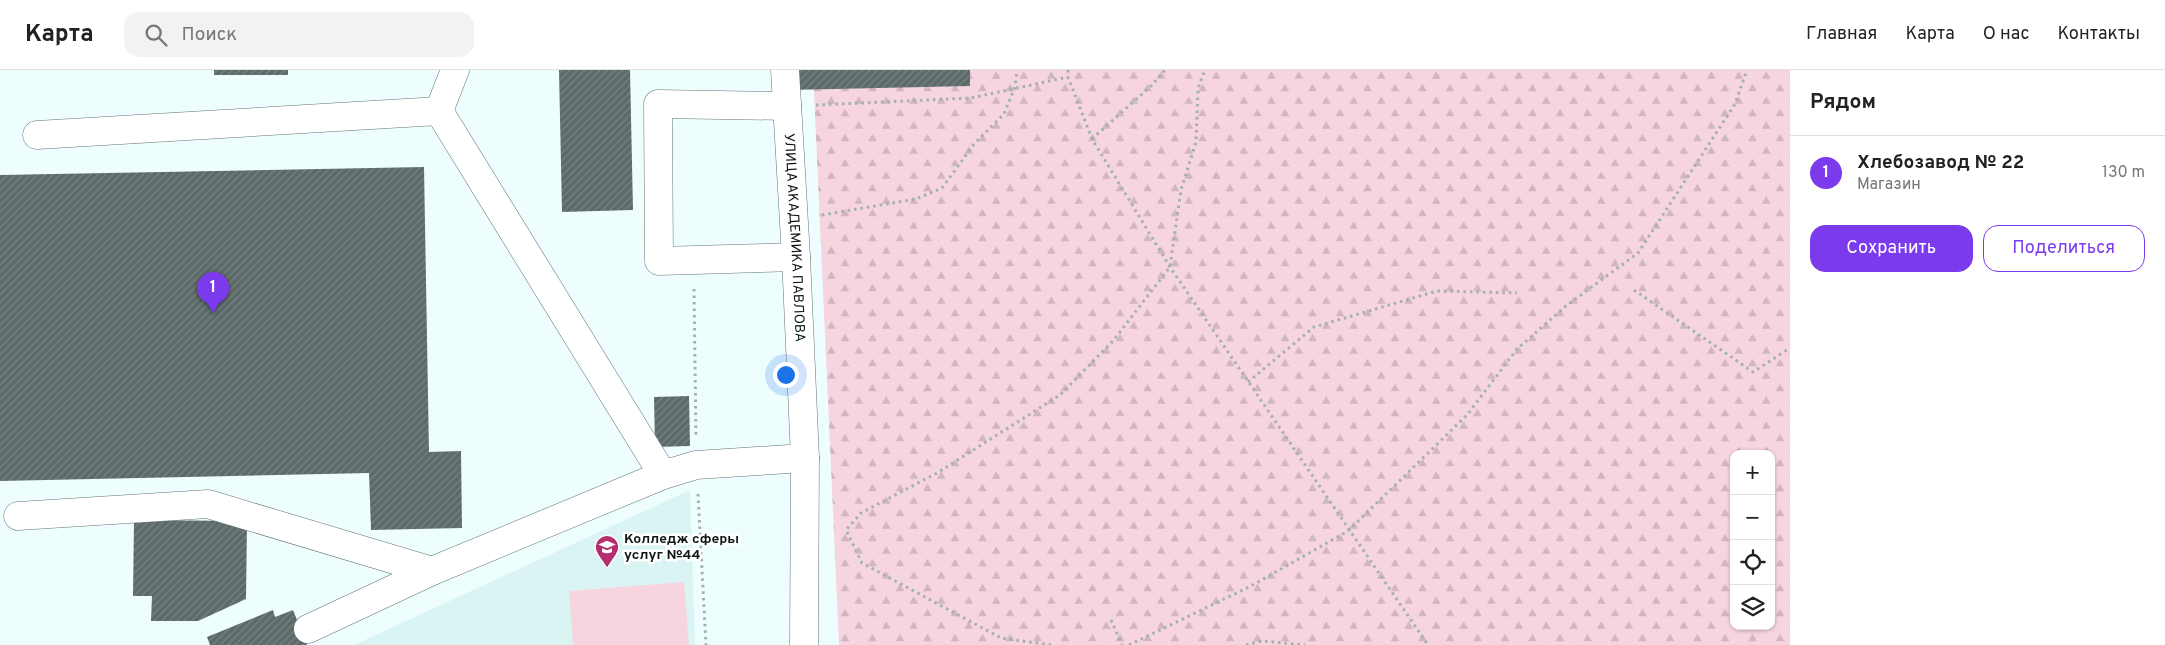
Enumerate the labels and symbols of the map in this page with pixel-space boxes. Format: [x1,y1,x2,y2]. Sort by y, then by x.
street label: УЛИЦА АКАДЕМИКА ПАВЛОВА [780,133,808,343]
pin: 1 [197,272,229,313]
your location [773,362,799,388]
place label: Колледж сферы услуг №44 [624,531,739,564]
school or university icon: Колледж сферы услуг №44 [594,534,620,568]

